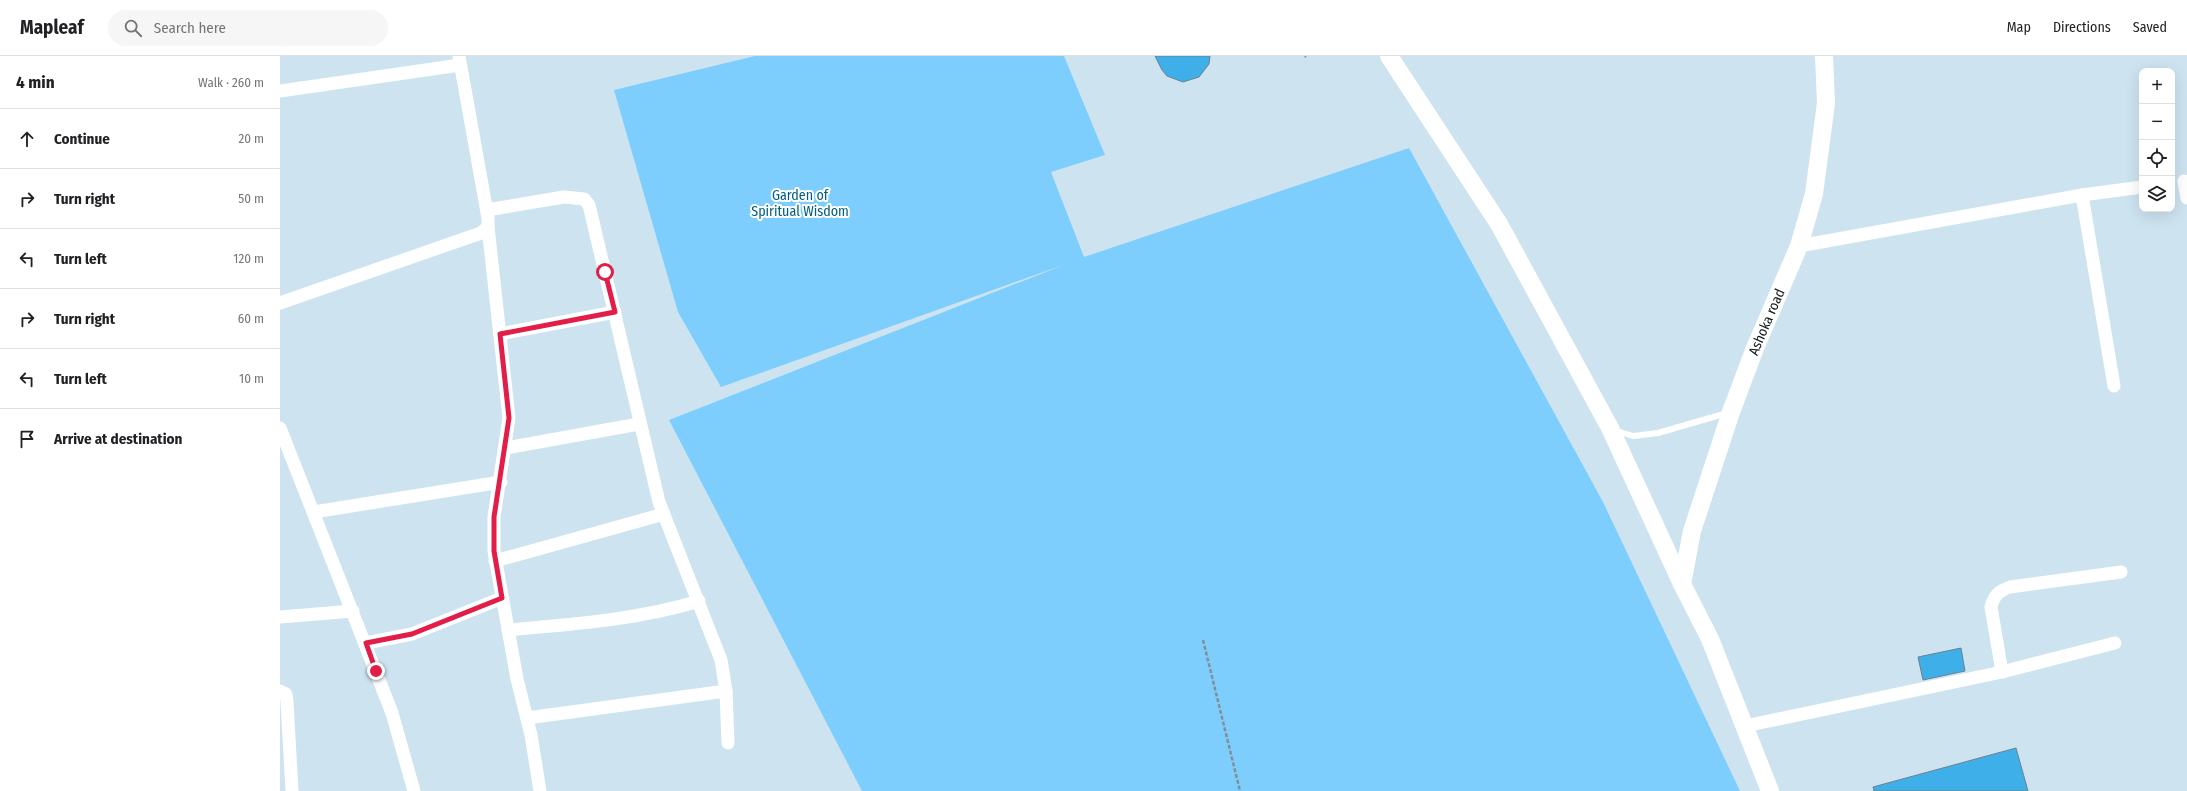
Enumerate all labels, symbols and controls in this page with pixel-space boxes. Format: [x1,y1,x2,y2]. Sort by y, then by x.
search box [108,10,388,46]
text: Mapleaf [20,16,84,39]
icon: search [122,17,144,39]
text: Search here [154,19,226,37]
text: Map [2007,19,2031,36]
text: Directions [2053,19,2111,36]
text: Saved [2133,19,2167,36]
map controls [2139,68,2175,212]
button: + [2139,68,2175,104]
text: 4 min [16,72,55,93]
text: Walk · 260 m [198,75,264,90]
button: − [2139,104,2175,140]
icon: ahead [16,128,38,150]
text: Continue [54,130,110,148]
text: 20 m [238,131,264,146]
button: locate [2139,140,2175,176]
button: layers [2139,176,2175,212]
park label: Garden of Spiritual Wisdom [751,187,849,220]
icon: right [16,188,38,210]
text: Turn right [54,190,115,208]
text: 50 m [238,191,264,206]
icon: left [16,248,38,270]
text: Turn left [54,250,107,268]
text: 120 m [233,251,264,266]
route start [596,263,614,281]
street label: Ashoka road [1745,286,1789,358]
icon: right [16,308,38,330]
text: Turn right [54,310,115,328]
text: 60 m [238,311,264,326]
icon: left [16,368,38,390]
text: Turn left [54,370,107,388]
text: 10 m [239,371,264,386]
icon: arrive [16,428,38,450]
text: Arrive at destination [54,430,182,448]
route end [367,662,385,680]

